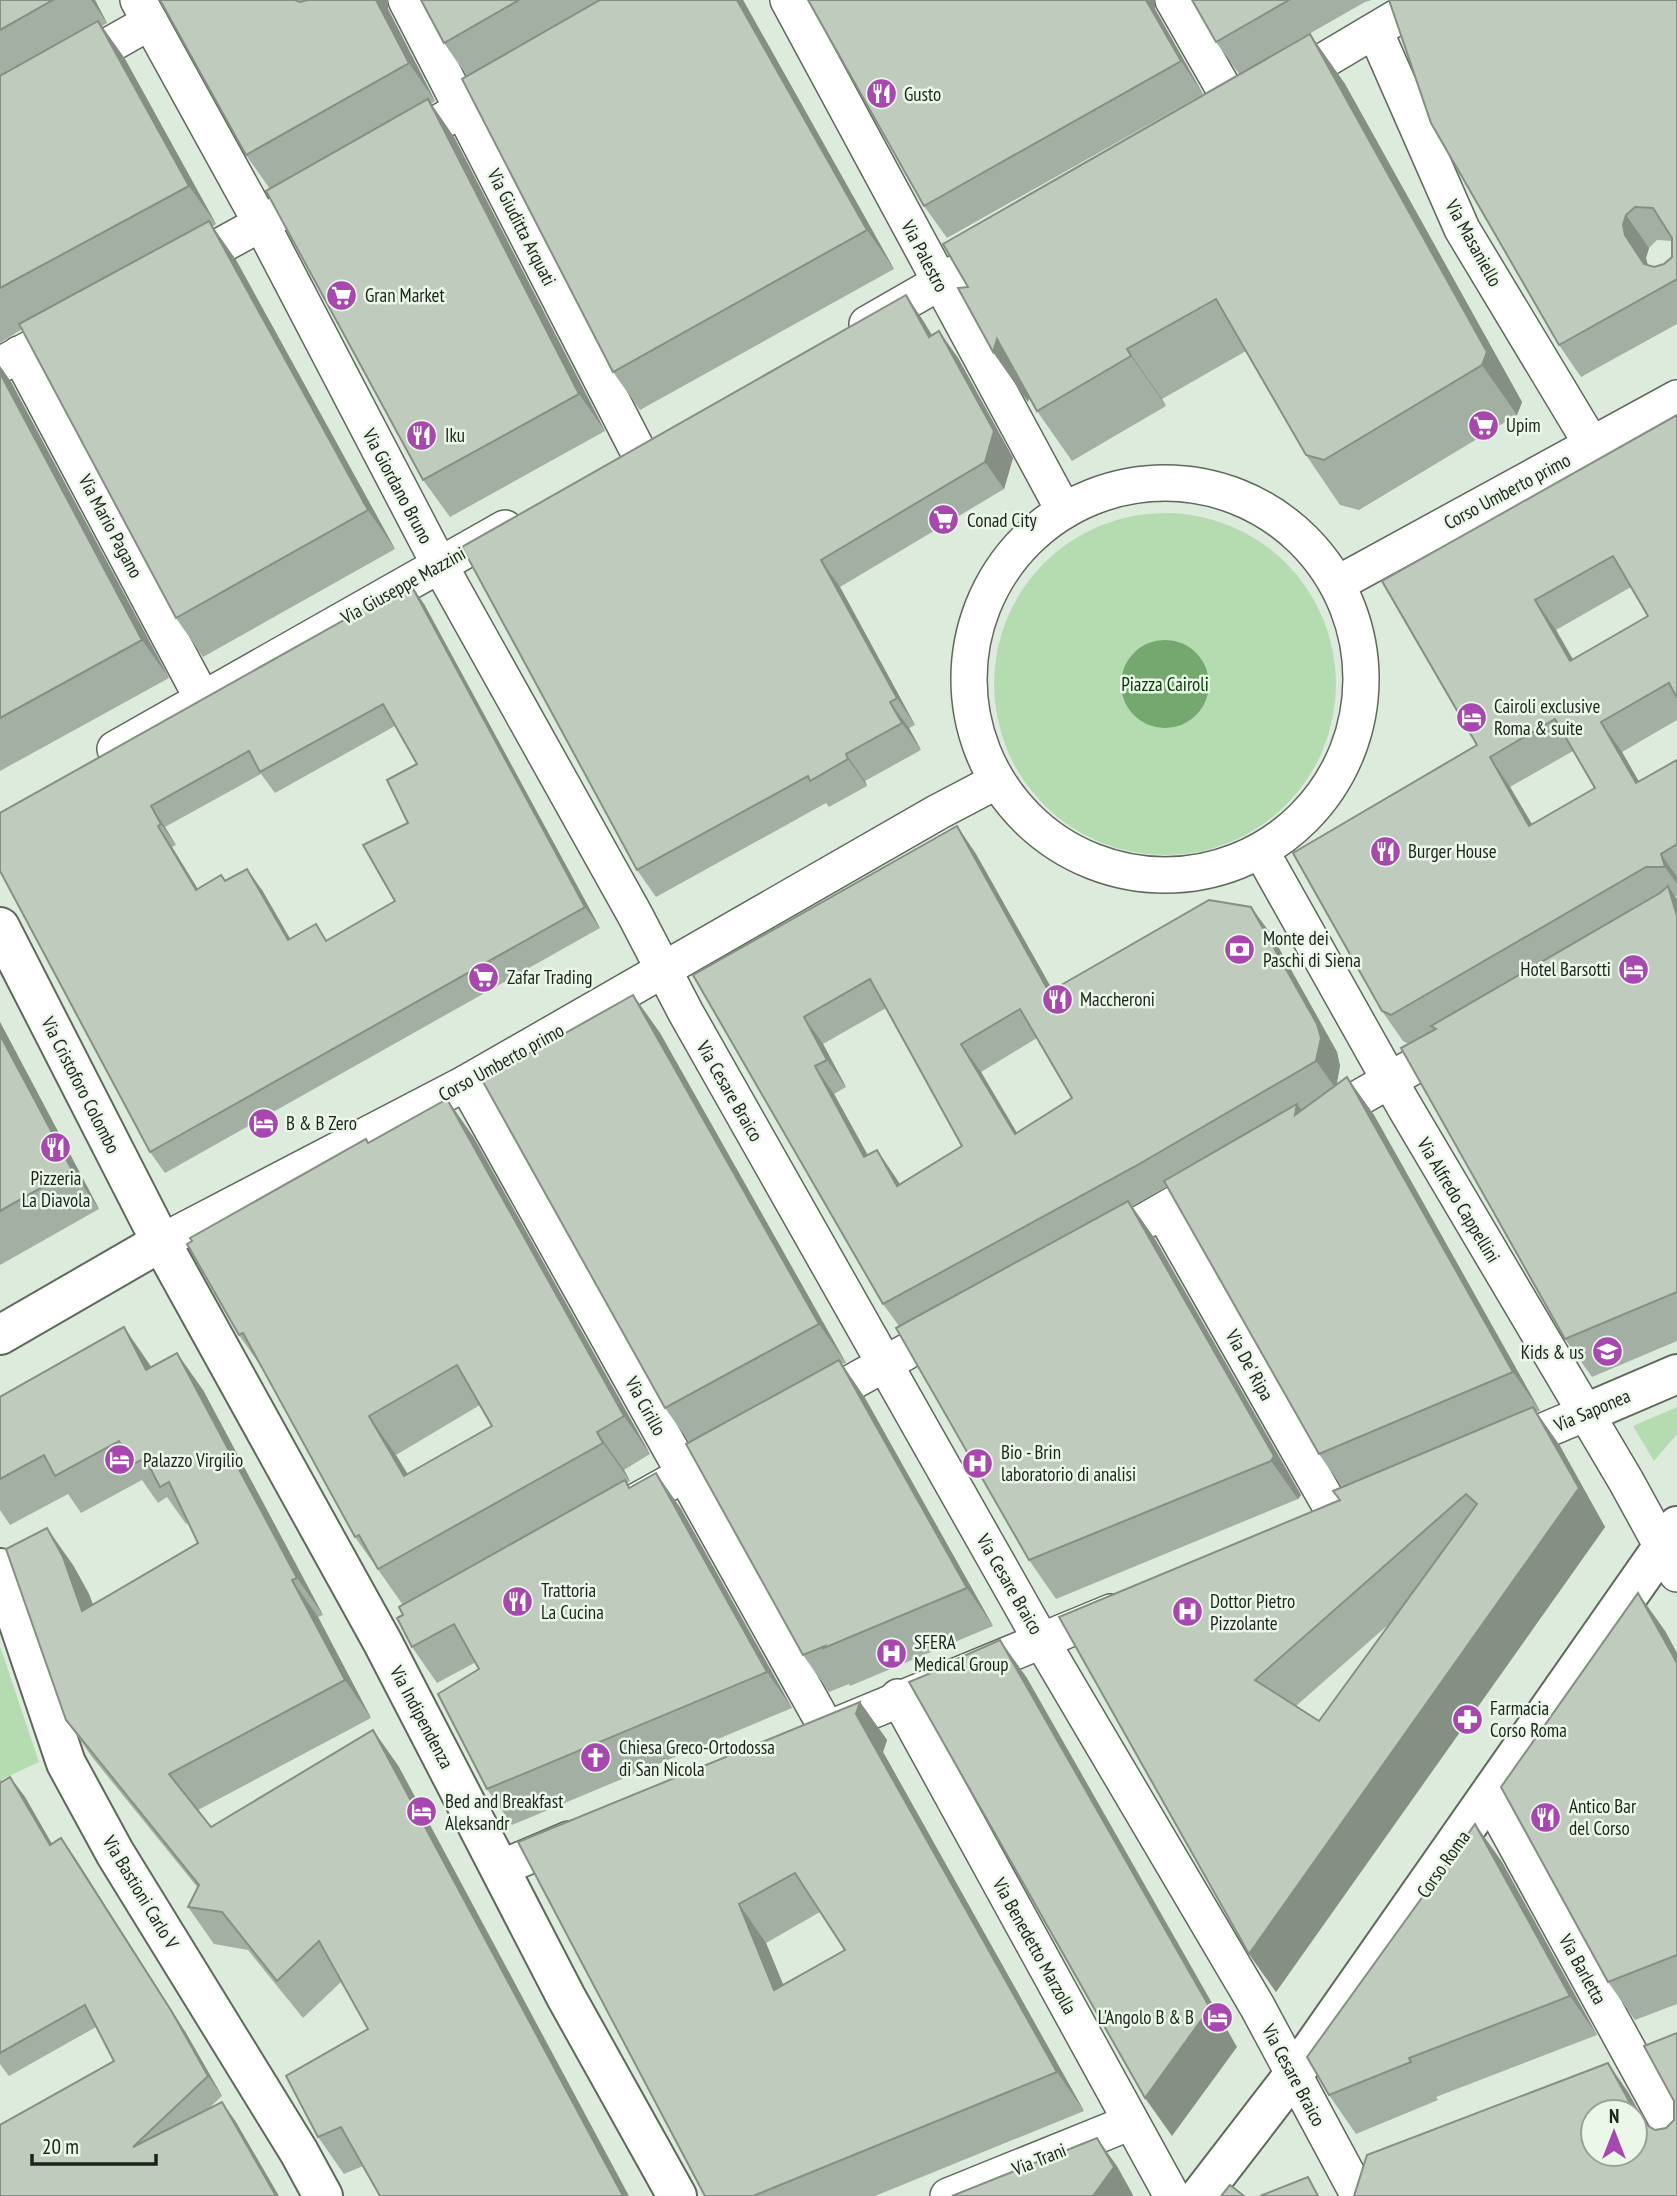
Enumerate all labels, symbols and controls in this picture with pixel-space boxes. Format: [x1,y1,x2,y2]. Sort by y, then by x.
restaurant icon: Gusto [864,77,898,111]
place label: Gusto [904,82,941,106]
street label: Via Giuditta Arquati [482,164,562,289]
street label: Via Masaniello [1440,194,1508,291]
street label: Via Palestro [896,215,954,296]
supermarket icon: Gran Market [325,278,359,312]
place label: Gran Market [365,283,445,307]
supermarket icon: Upim [1466,408,1500,442]
place label: Upim [1506,413,1541,437]
restaurant icon: Iku [405,418,439,452]
place label: Iku [445,423,465,447]
street label: Via Giordano Bruno [357,424,438,548]
street label: Corso Umberto primo [1440,448,1574,534]
street label: Via Mario Pagano [73,469,148,582]
supermarket icon: Conad City [927,503,961,537]
place label: Conad City [967,508,1038,532]
street label: Via Giuseppe Mazzini [336,541,470,630]
park label: Piazza Cairoli [1121,672,1209,696]
place label: Cairoli exclusive Roma & suite [1494,694,1600,740]
hotel icon: Cairoli exclusive Roma & suite [1454,700,1488,734]
restaurant icon: Burger House [1368,834,1402,868]
place label: Burger House [1408,839,1497,863]
place label: Monte dei Paschi di Siena [1263,926,1361,972]
bank icon: Monte dei Paschi di Siena [1223,932,1257,966]
hotel icon: Hotel Barsotti [1617,952,1651,986]
place label: Hotel Barsotti [1520,957,1611,981]
supermarket icon: Zafar Trading [467,960,501,994]
place label: Zafar Trading [507,965,592,989]
restaurant icon: Maccheroni [1040,982,1074,1016]
place label: Maccheroni [1080,987,1155,1011]
street label: Via Cristoforo Colombo [36,1012,126,1157]
street label: Corso Umberto primo [434,1018,568,1106]
street label: Via Cesare Braico [691,1036,768,1146]
hotel icon: B & B Zero [246,1106,280,1140]
place label: B & B Zero [286,1111,357,1135]
restaurant icon: Pizzeria La Diavola [39,1130,73,1164]
street label: Via Alfredo Cappellini [1412,1132,1506,1267]
place label: Pizzeria La Diavola [22,1166,90,1212]
street label: Via De' Ripa [1220,1324,1279,1405]
school or university icon: Kids & us [1590,1335,1624,1369]
place label: Kids & us [1521,1340,1584,1364]
street label: Via Cirillo [620,1371,672,1440]
street label: Via Saponea [1549,1383,1634,1437]
place label: Bio - Brin laboratorio di analisi [1001,1440,1136,1486]
hotel icon: Palazzo Virgilio [103,1443,137,1477]
hospital icon: Bio - Brin laboratorio di analisi [961,1446,995,1480]
place label: Palazzo Virgilio [143,1448,243,1472]
street label: Via Cesare Braico [971,1529,1048,1639]
place label: Trattoria La Cucina [541,1578,604,1624]
restaurant icon: Trattoria La Cucina [501,1584,535,1618]
place label: Dottor Pietro Pizzolante [1210,1589,1295,1635]
hospital icon: Dottor Pietro Pizzolante [1170,1595,1204,1629]
place label: SFERA Medical Group [914,1630,1008,1676]
hospital icon: SFERA Medical Group [874,1636,908,1670]
street label: Via Indipendenza [384,1661,459,1773]
place label: Farmacia Corso Roma [1490,1696,1567,1742]
pharmacy icon: Farmacia Corso Roma [1450,1702,1484,1736]
place label: Chiesa Greco-Ortodossa di San Nicola [619,1735,775,1781]
church icon: Chiesa Greco-Ortodossa di San Nicola [579,1741,613,1775]
place label: Bed and Breakfast Aleksandr [445,1789,564,1835]
place label: Antico Bar del Corso [1569,1794,1637,1840]
hotel icon: Bed and Breakfast Aleksandr [405,1795,439,1829]
restaurant icon: Antico Bar del Corso [1529,1800,1563,1834]
street label: Corso Roma [1411,1826,1475,1902]
street label: Via Bastioni Carlo V [97,1830,184,1953]
street label: Via Benedetto Marzolla [987,1873,1082,2018]
street label: Via Barletta [1553,1929,1612,2008]
hotel icon: L'Angolo B & B [1200,2000,1234,2034]
place label: L'Angolo B & B [1098,2005,1194,2029]
street label: Via Cesare Braico [1257,2019,1331,2130]
north arrow [1579,2098,1649,2168]
text: N [1609,2104,1619,2128]
scale bar [32,2122,156,2166]
text: 20 m [42,2133,79,2160]
street label: Via Trani [1008,2137,1070,2181]

